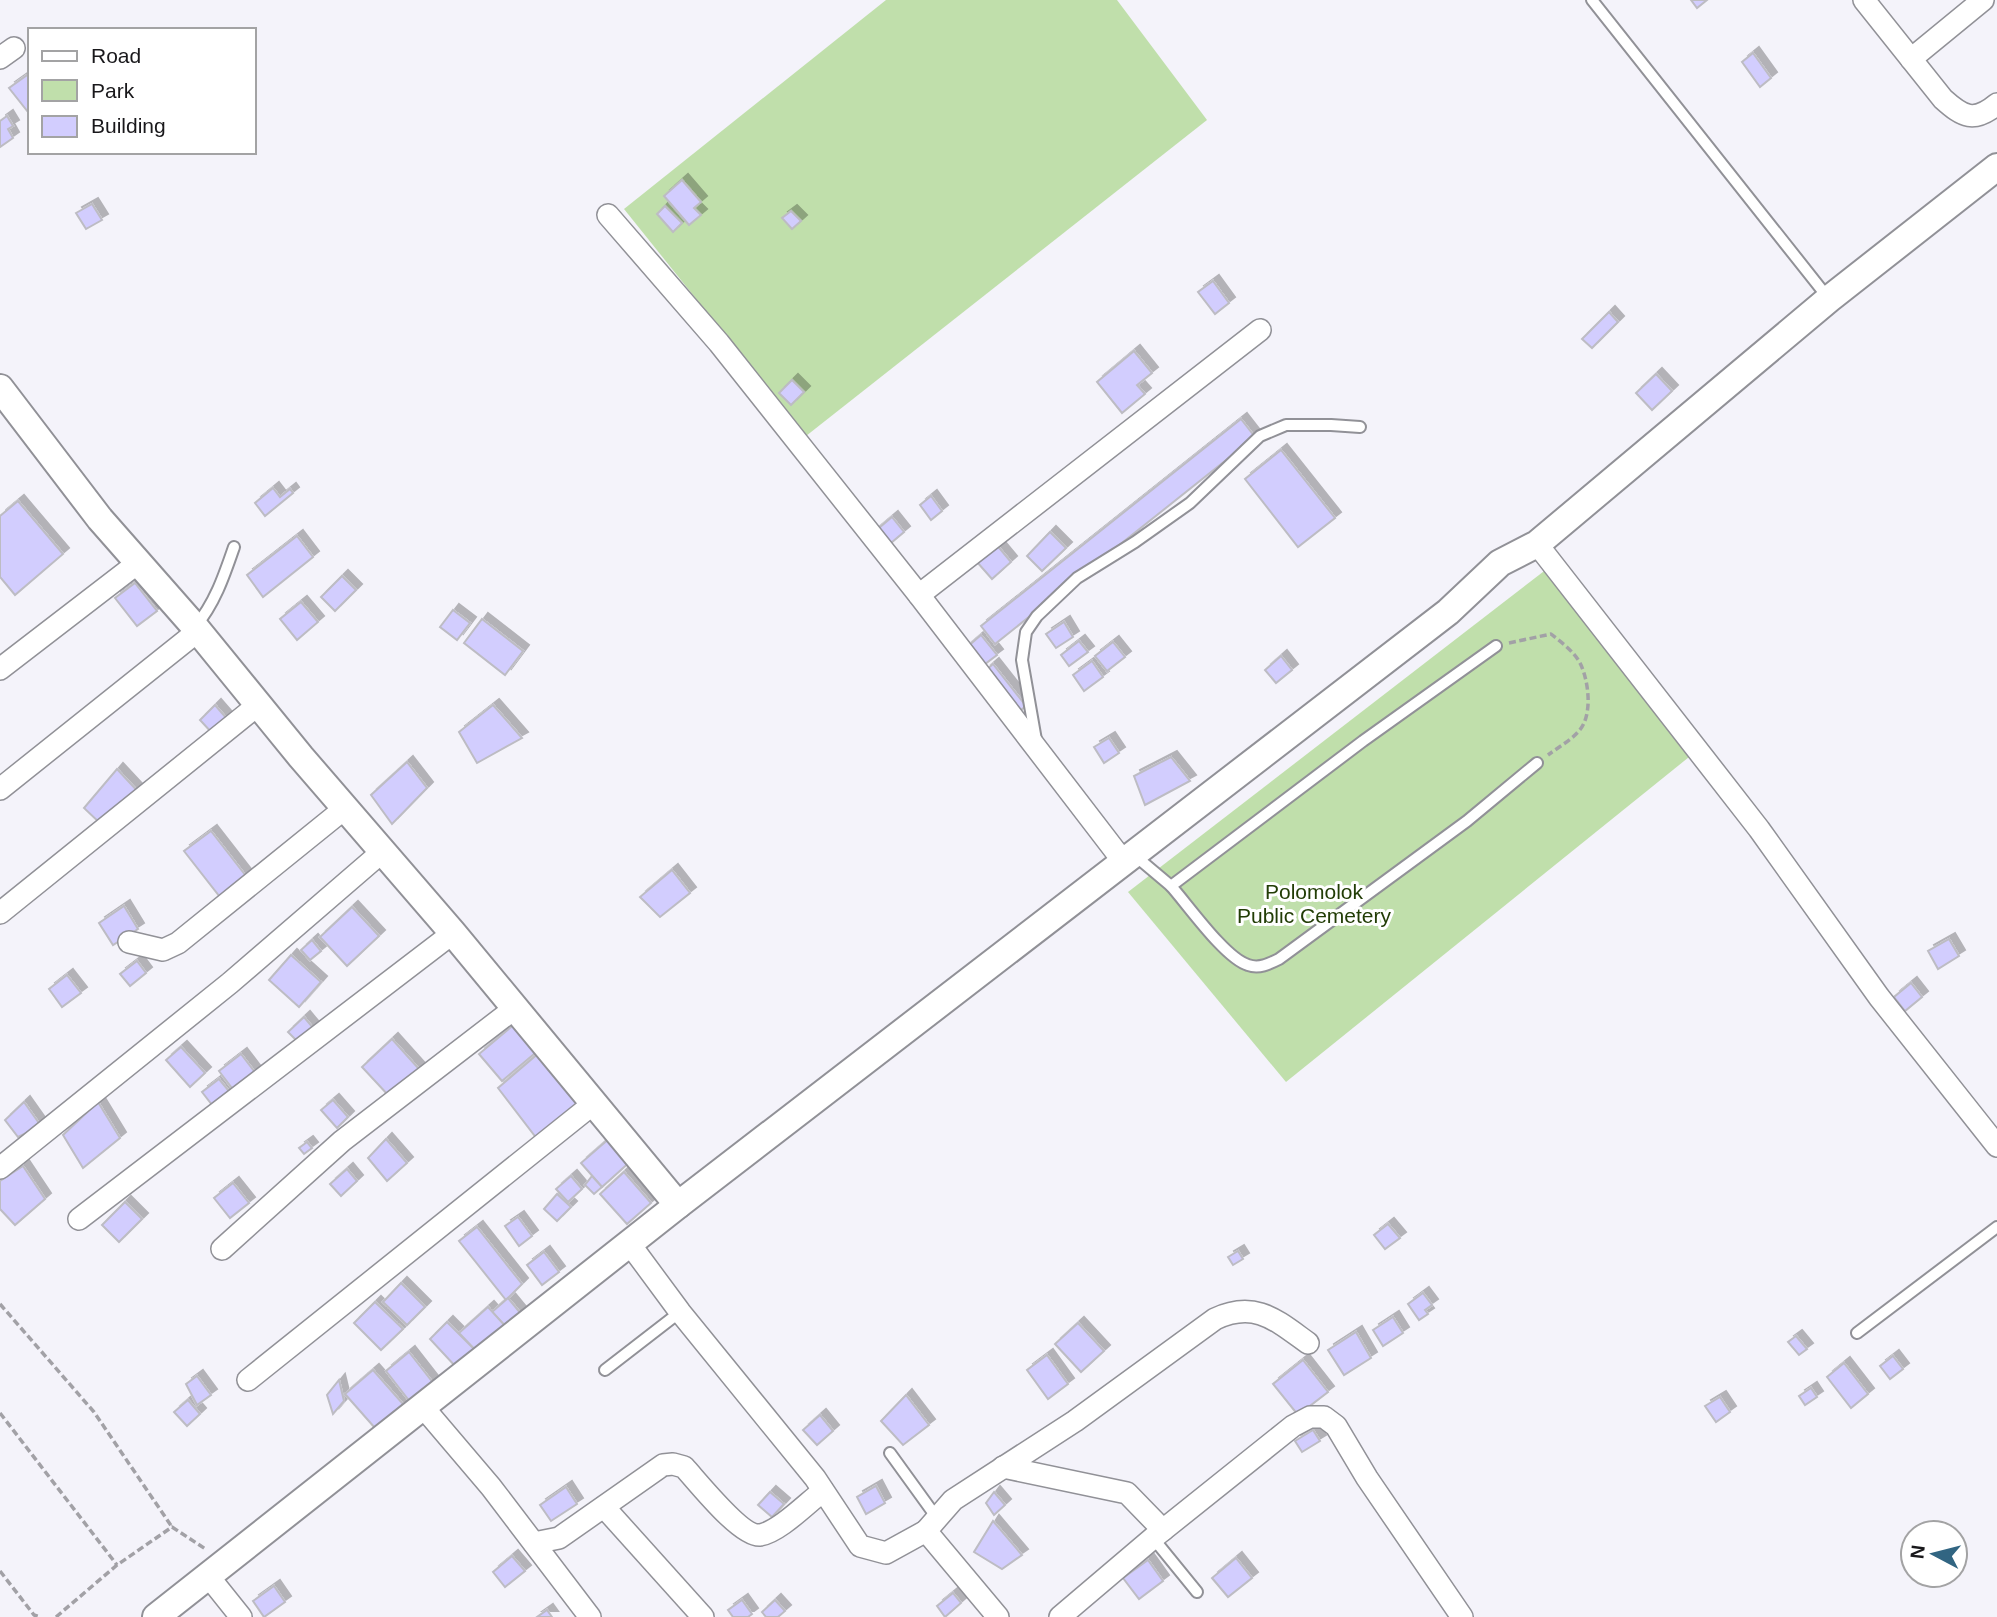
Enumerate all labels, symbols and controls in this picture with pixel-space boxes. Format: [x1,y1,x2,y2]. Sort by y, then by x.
legend [28,28,256,154]
text: Road [91,44,141,67]
text: Park [91,79,135,102]
text: Building [91,114,166,137]
park label: Polomolok Public Cemetery [1237,880,1392,927]
north arrow [1899,1519,1969,1589]
text: N [1906,1544,1929,1560]

